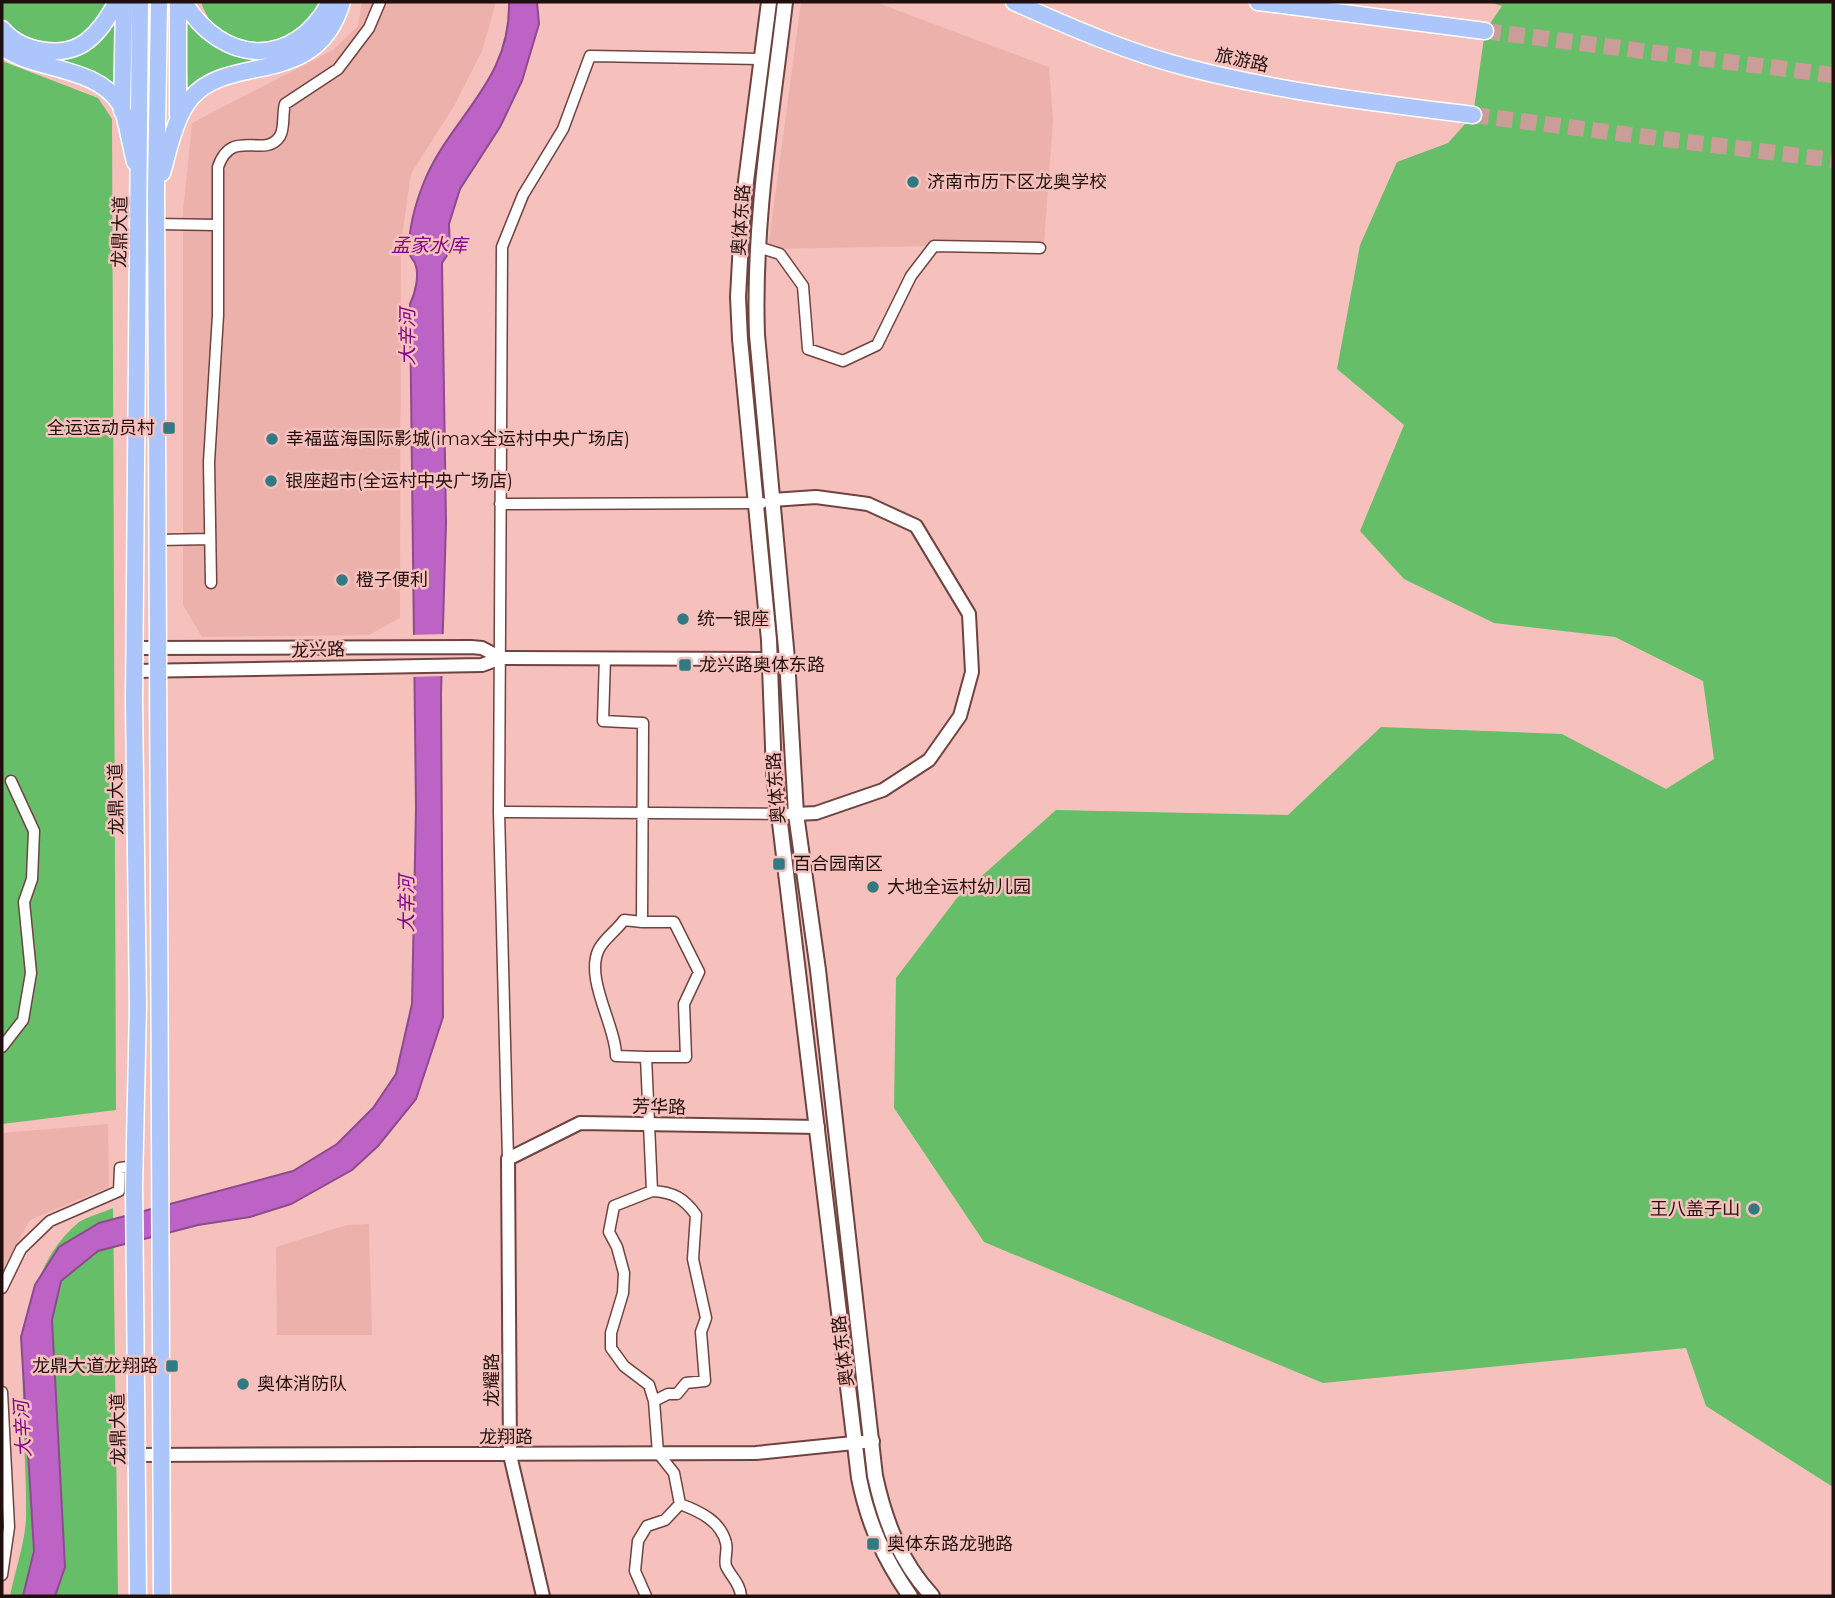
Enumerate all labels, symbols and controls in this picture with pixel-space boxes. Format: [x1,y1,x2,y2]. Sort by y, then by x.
street label: 旅游路 [1213,44,1271,76]
place label: 济南市历下区龙奥学校 [927,171,1107,193]
marker: 济南市历下区龙奥学校 [905,174,921,190]
street label: 奥体东路 [728,183,754,257]
street label: 龙鼎大道 [108,196,132,268]
water label: 孟家水库 [391,234,470,257]
water label: 大辛河 [396,305,419,366]
place label: 全运运动员村 [47,417,155,439]
marker: 全运运动员村 [161,420,177,436]
place label: 幸福蓝海国际影城(imax全运村中央广场店) [286,428,630,450]
marker: 幸福蓝海国际影城(imax全运村中央广场店) [264,431,280,447]
place label: 银座超市(全运村中央广场店) [285,470,513,492]
marker: 银座超市(全运村中央广场店) [263,473,279,489]
place label: 橙子便利 [356,569,428,591]
marker: 橙子便利 [334,572,350,588]
place label: 统一银座 [697,608,769,630]
marker: 统一银座 [675,611,691,627]
street label: 龙兴路 [291,638,345,662]
place label: 龙兴路奥体东路 [699,654,825,676]
marker: 龙兴路奥体东路 [677,657,693,673]
street label: 奥体东路 [763,751,789,825]
street label: 龙鼎大道 [104,763,128,835]
place label: 百合园南区 [793,853,883,875]
marker: 百合园南区 [771,856,787,872]
water label: 大辛河 [395,872,418,933]
place label: 大地全运村幼儿园 [887,876,1031,898]
marker: 大地全运村幼儿园 [865,879,881,895]
street label: 芳华路 [632,1096,686,1118]
place label: 王八盖子山 [1650,1198,1740,1220]
marker: 王八盖子山 [1746,1201,1762,1217]
street label: 奥体东路 [828,1314,858,1388]
street label: 龙耀路 [481,1353,503,1407]
place label: 龙鼎大道龙翔路 [32,1355,158,1377]
marker: 龙鼎大道龙翔路 [164,1358,180,1374]
place label: 奥体消防队 [257,1373,347,1395]
marker: 奥体消防队 [235,1376,251,1392]
street label: 龙鼎大道 [106,1393,130,1465]
water label: 大辛河 [9,1396,35,1458]
street label: 龙翔路 [479,1426,533,1448]
place label: 奥体东路龙驰路 [887,1533,1013,1555]
marker: 奥体东路龙驰路 [865,1536,881,1552]

